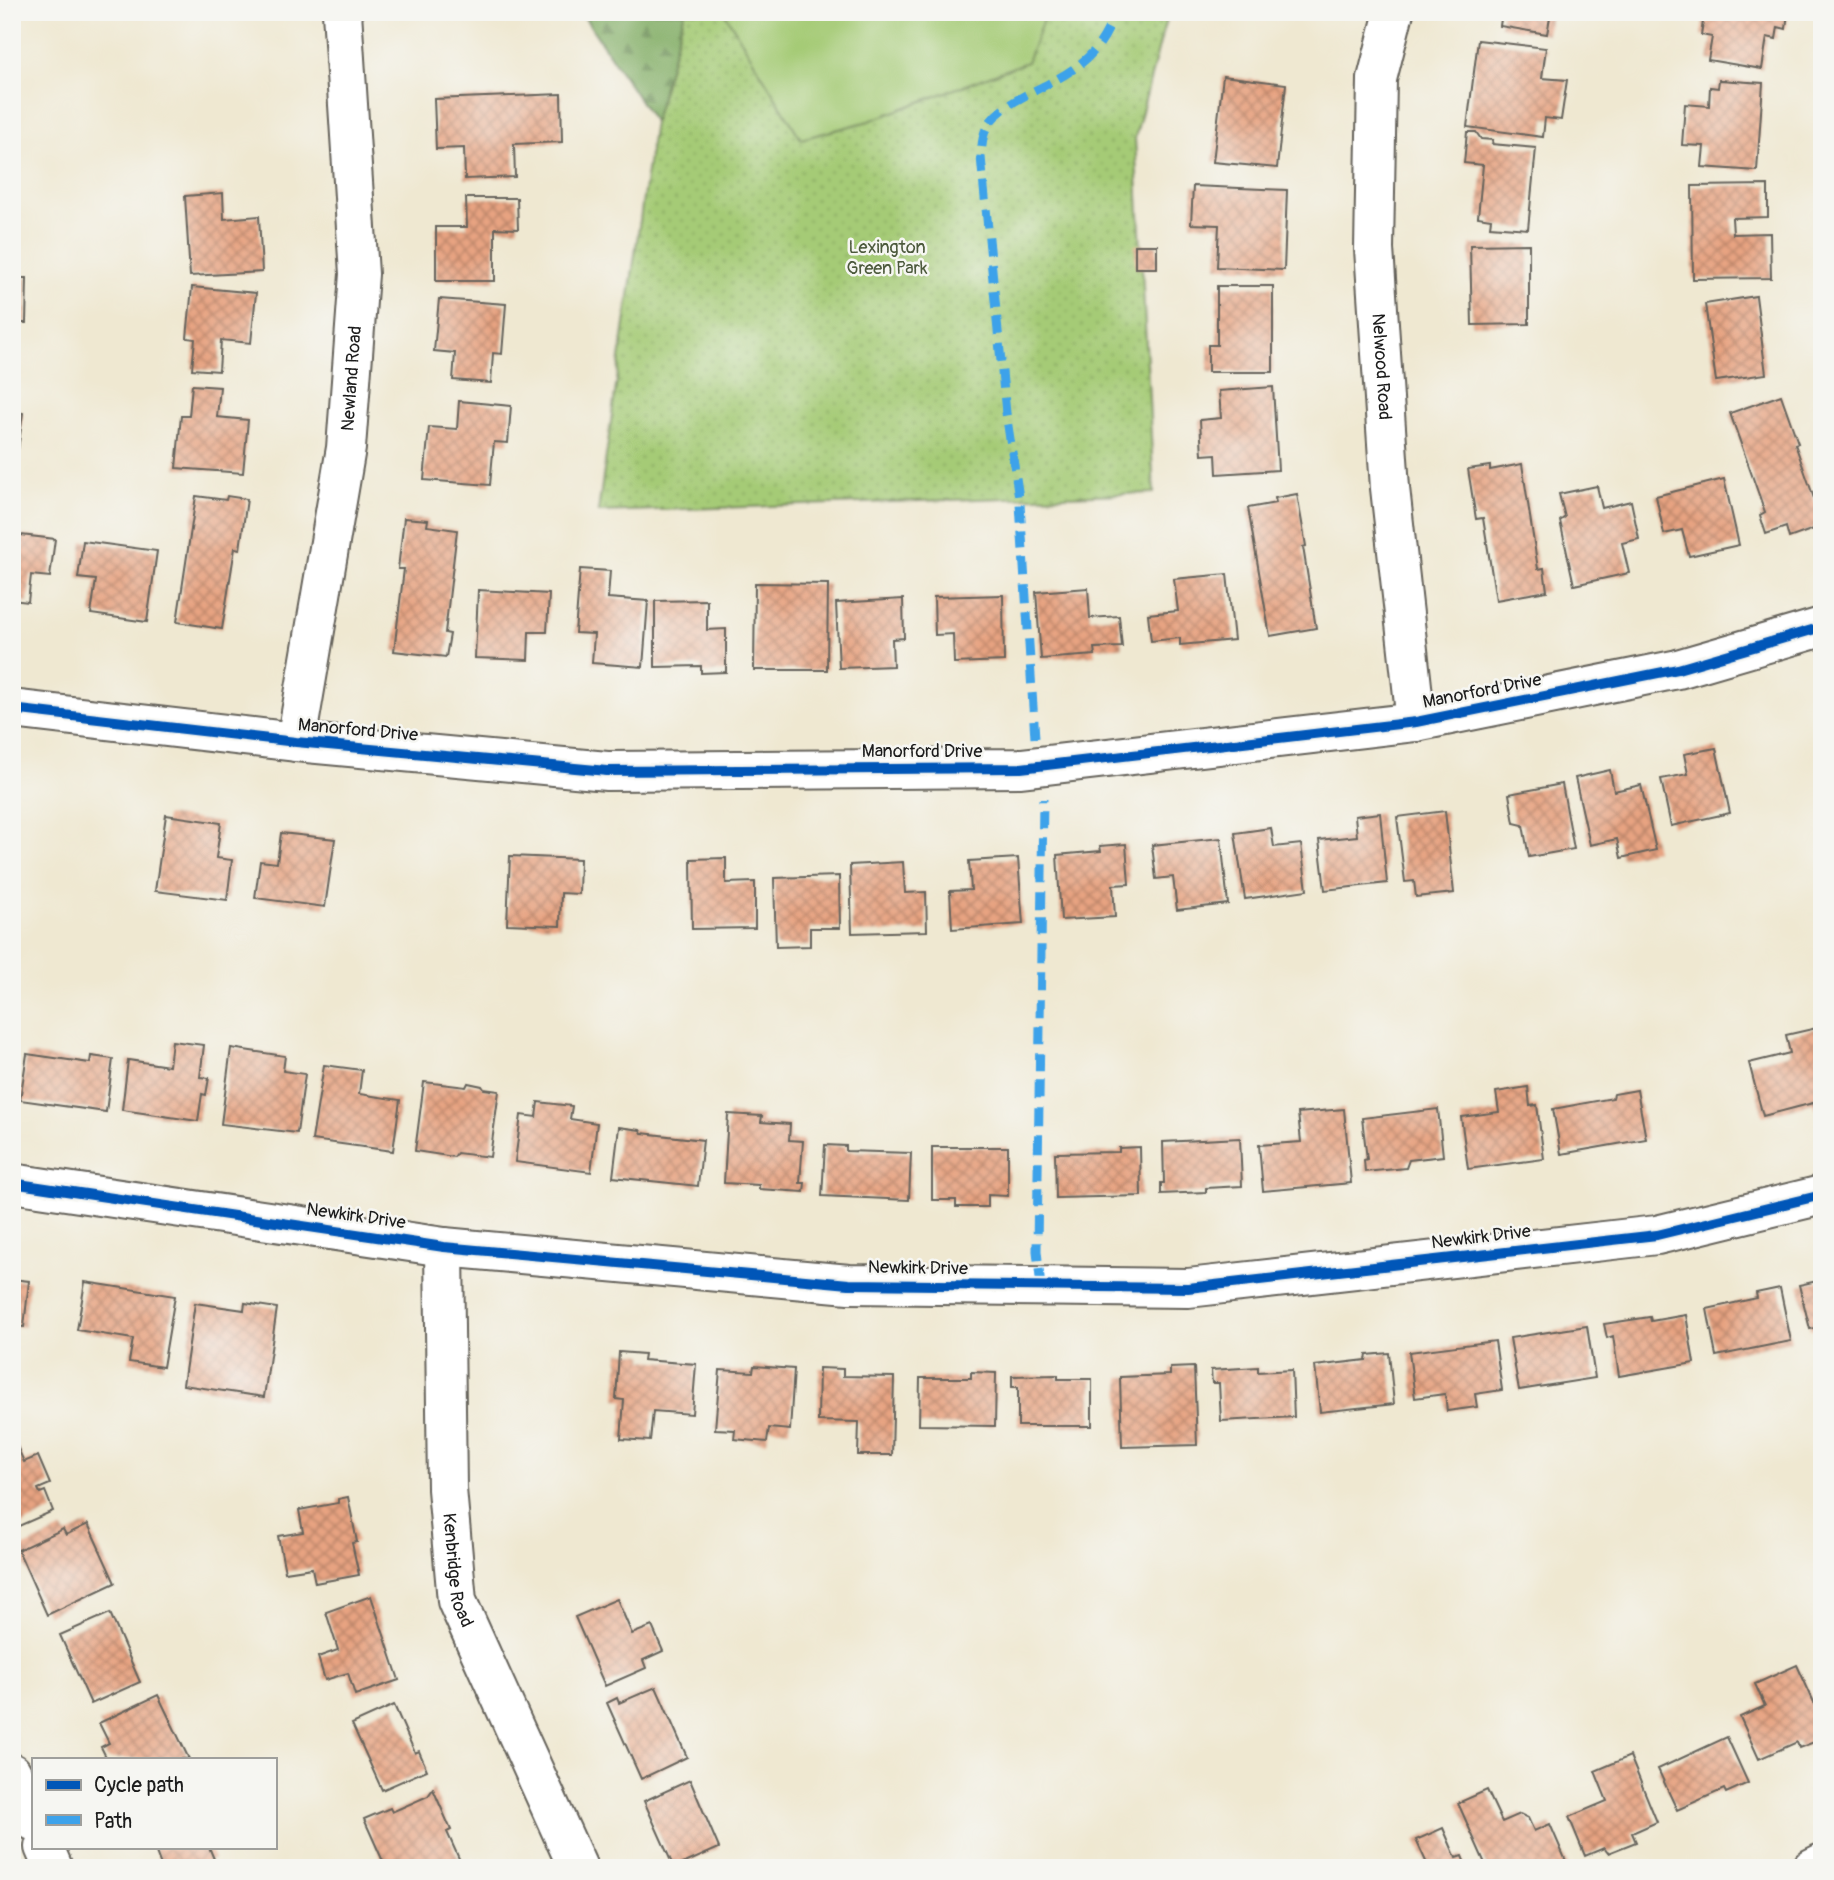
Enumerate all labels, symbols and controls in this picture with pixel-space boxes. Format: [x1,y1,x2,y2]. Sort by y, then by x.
park label: Lexington Green Park [847,236,928,280]
street label: Nelwood Road [1367,312,1397,421]
street label: Newland Road [336,325,367,432]
street label: Manorford Drive [1421,668,1543,714]
street label: Manorford Drive [297,713,419,747]
street label: Manorford Drive [862,740,982,763]
street label: Newkirk Drive [305,1198,407,1234]
street label: Newkirk Drive [1430,1219,1532,1255]
street label: Newkirk Drive [868,1256,968,1280]
street label: Kenbridge Road [438,1512,479,1631]
legend [32,1758,276,1848]
text: Cycle path [94,1772,184,1799]
text: Path [94,1808,132,1835]

